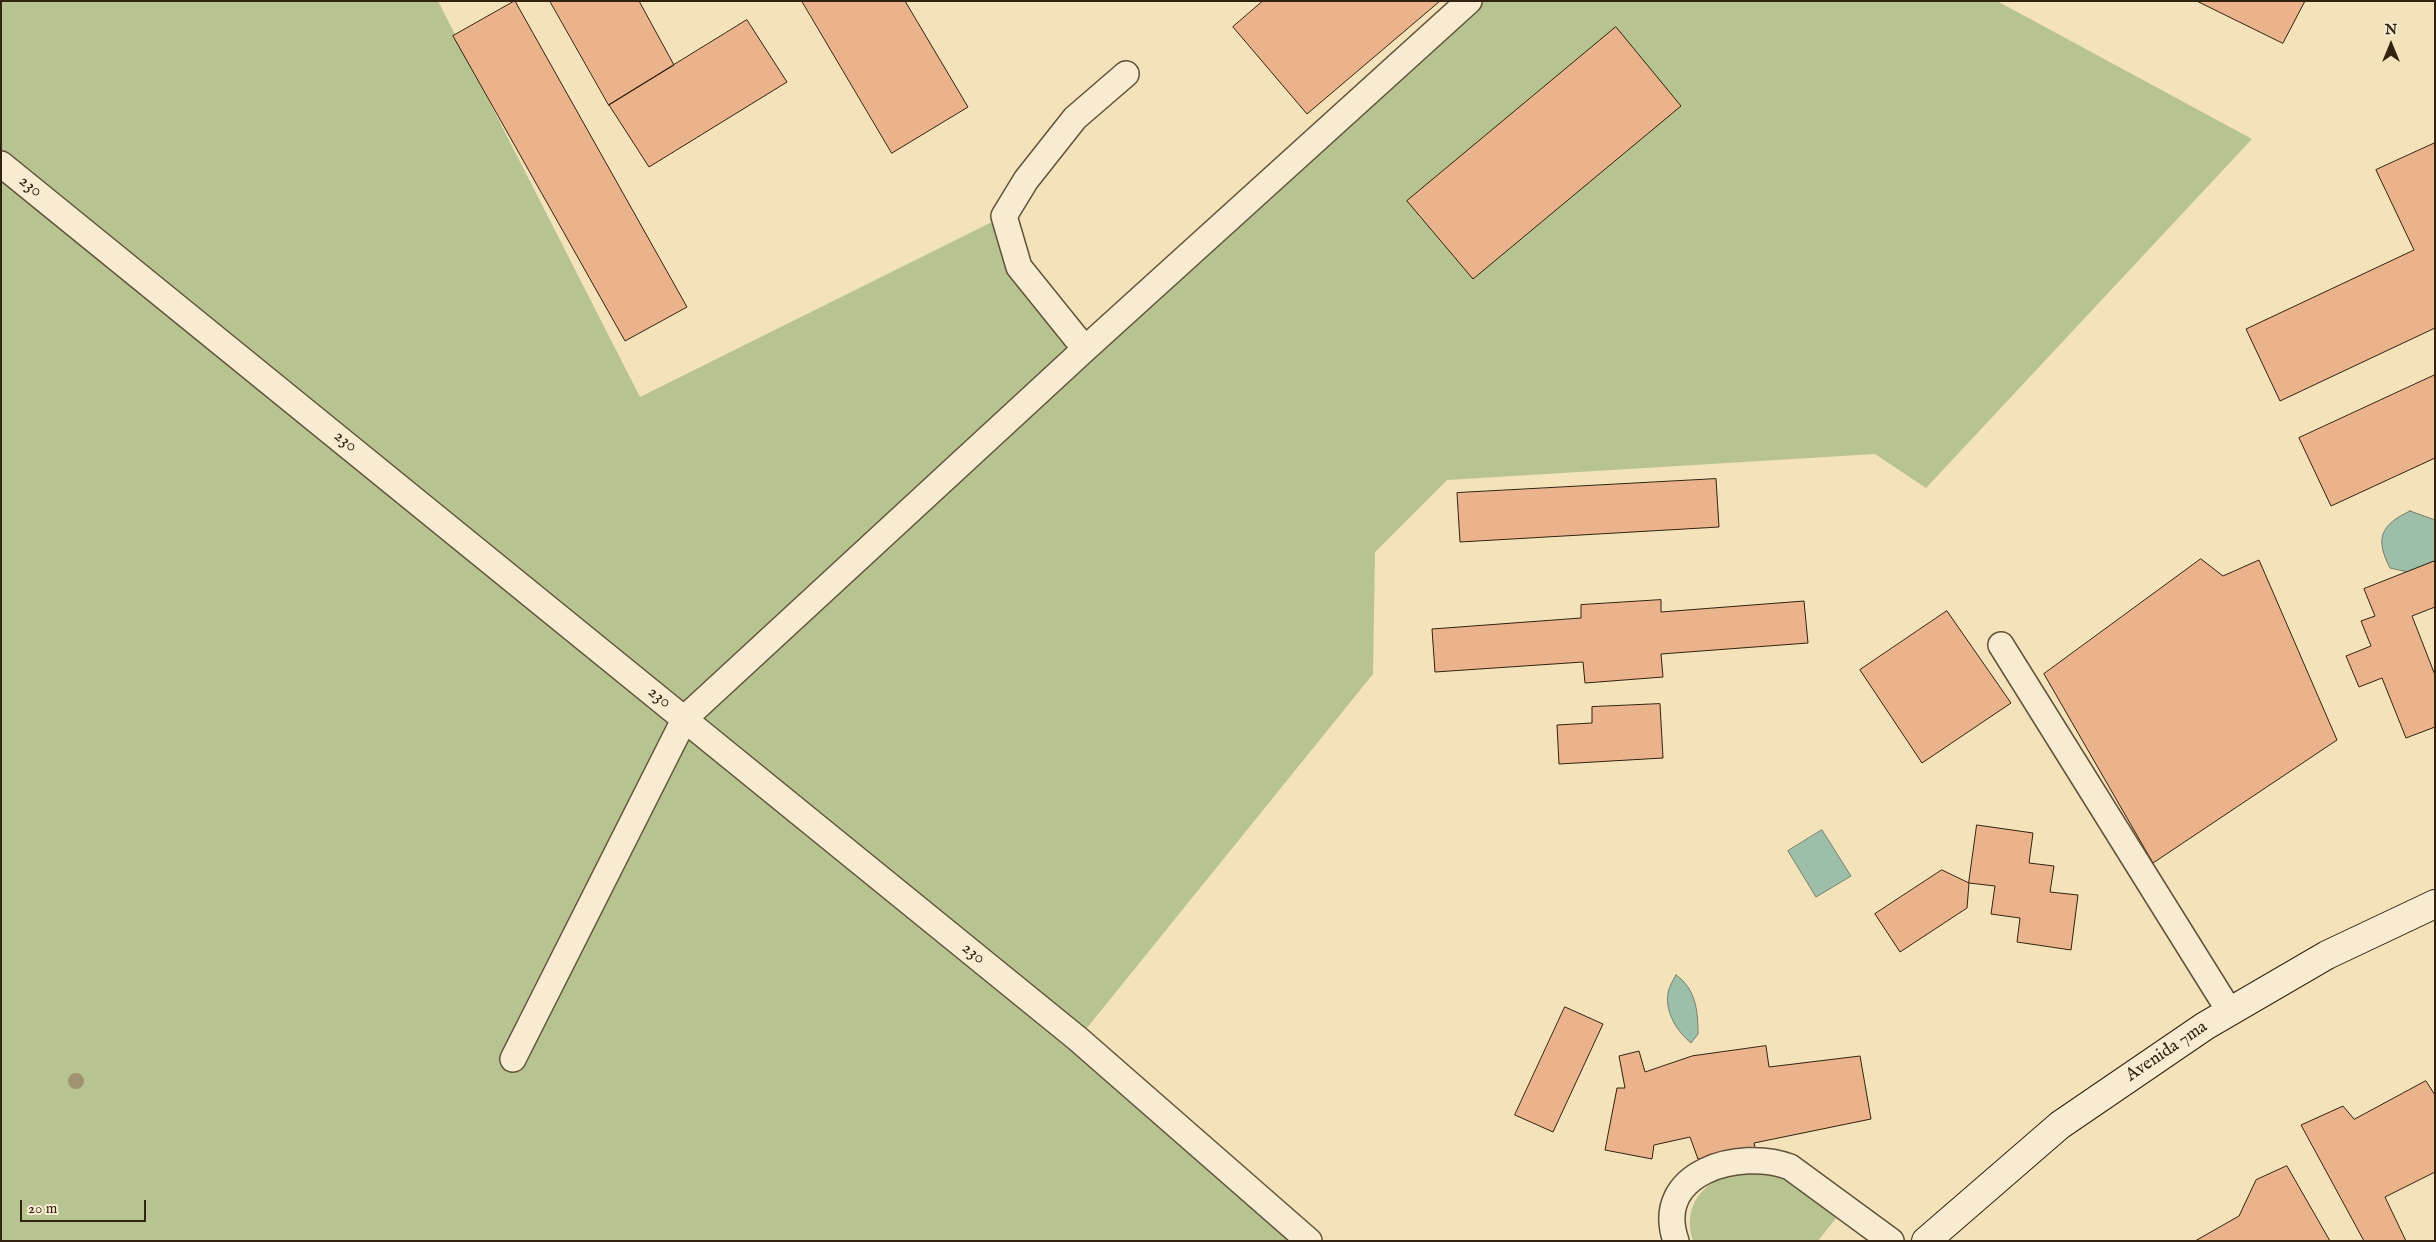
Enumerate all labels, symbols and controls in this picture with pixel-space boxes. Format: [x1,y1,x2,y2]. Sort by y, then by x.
north arrow [2366,20,2416,70]
text: N [2385,21,2397,39]
street label: 230 [14,171,46,203]
street label: 230 [329,426,361,458]
street label: 230 [643,682,675,714]
street label: 230 [957,938,989,970]
street label: Avenida 7ma [2122,1017,2212,1087]
scale bar [22,1190,149,1222]
text: 20 m [28,1199,57,1218]

